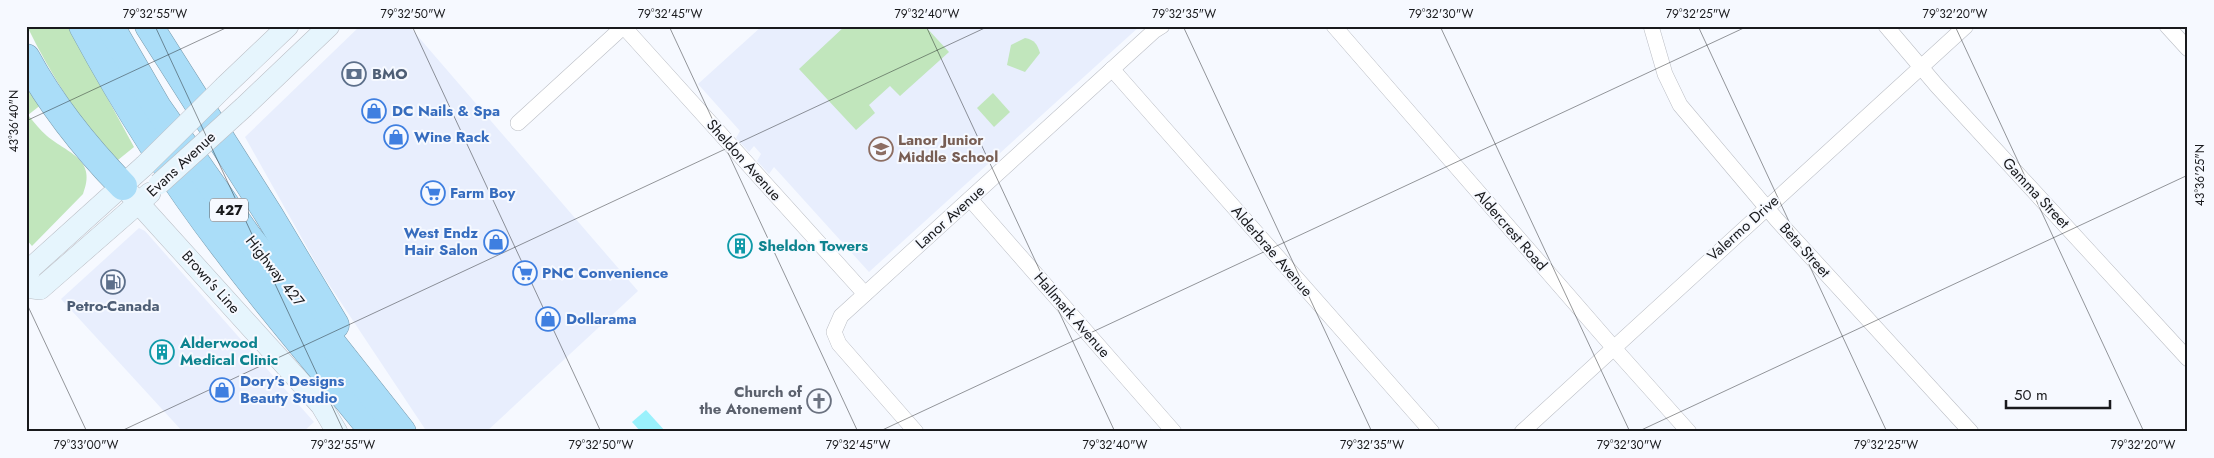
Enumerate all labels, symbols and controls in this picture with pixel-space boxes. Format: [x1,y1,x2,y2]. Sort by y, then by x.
text: 79°32'55"W [123,5,187,23]
text: 79°32'50"W [381,5,446,23]
text: 79°32'45"W [638,5,702,23]
text: 79°32'40"W [894,5,960,23]
text: 79°32'35"W [1152,5,1216,23]
text: 79°32'30"W [1409,5,1473,23]
text: 79°32'25"W [1666,5,1730,23]
text: 79°32'20"W [1923,5,1988,23]
bank icon: BMO [341,61,367,87]
place label: BMO [372,63,408,85]
text: 43°36'40"N [5,90,23,152]
shop icon: DC Nails & Spa [361,98,387,124]
place label: DC Nails & Spa [392,100,500,122]
street label: Sheldon Avenue [701,114,787,206]
shop icon: Wine Rack [383,124,409,150]
street label: Evans Avenue [142,126,221,202]
place label: Wine Rack [414,126,490,148]
place label: Lanor Junior Middle School [898,129,998,168]
school or university icon: Lanor Junior Middle School [868,136,894,162]
text: 43°36'25"N [2191,144,2209,206]
street label: Gamma Street [1997,153,2075,234]
supermarket icon: Farm Boy [420,180,446,206]
street label: Lanor Avenue [911,180,990,254]
place label: Farm Boy [450,182,515,204]
street label: Aldercrest Road [1470,185,1552,275]
street label: Valermo Drive [1702,190,1784,266]
road number: 427 [210,198,248,222]
street label: Alderbrae Avenue [1226,201,1318,302]
street label: Beta Street [1774,218,1836,283]
place label: West Endz Hair Salon [404,222,478,261]
shop icon: West Endz Hair Salon [483,229,509,255]
street label: Highway 427 [240,231,310,311]
building icon: Sheldon Towers [727,233,753,259]
place label: Sheldon Towers [758,235,868,257]
street label: Brown's Line [177,245,246,319]
supermarket icon: PNC Convenience [512,260,538,286]
place label: PNC Convenience [542,262,669,284]
street label: Hallmark Avenue [1029,268,1115,363]
fuel station icon: Petro-Canada [100,269,126,295]
place label: Petro-Canada [66,295,160,317]
shop icon: Dollarama [535,306,561,332]
place label: Dollarama [566,308,637,330]
place label: Alderwood Medical Clinic [179,332,278,371]
building icon: Alderwood Medical Clinic [149,339,175,365]
place label: Dory’s Designs Beauty Studio [240,370,344,409]
shop icon: Dory’s Designs Beauty Studio [209,377,235,403]
scale bar [2006,378,2110,410]
place label: Church of the Atonement [699,381,803,420]
text: 50 m [2014,384,2048,406]
church icon: Church of the Atonement [806,388,832,414]
text: 79°33'00"W [54,436,119,454]
text: 79°32'55"W [311,436,375,454]
text: 79°32'50"W [569,436,634,454]
text: 79°32'45"W [826,436,890,454]
text: 79°32'40"W [1082,436,1148,454]
text: 79°32'35"W [1340,436,1404,454]
text: 79°32'30"W [1597,436,1661,454]
text: 79°32'25"W [1854,436,1918,454]
text: 79°32'20"W [2111,436,2176,454]

